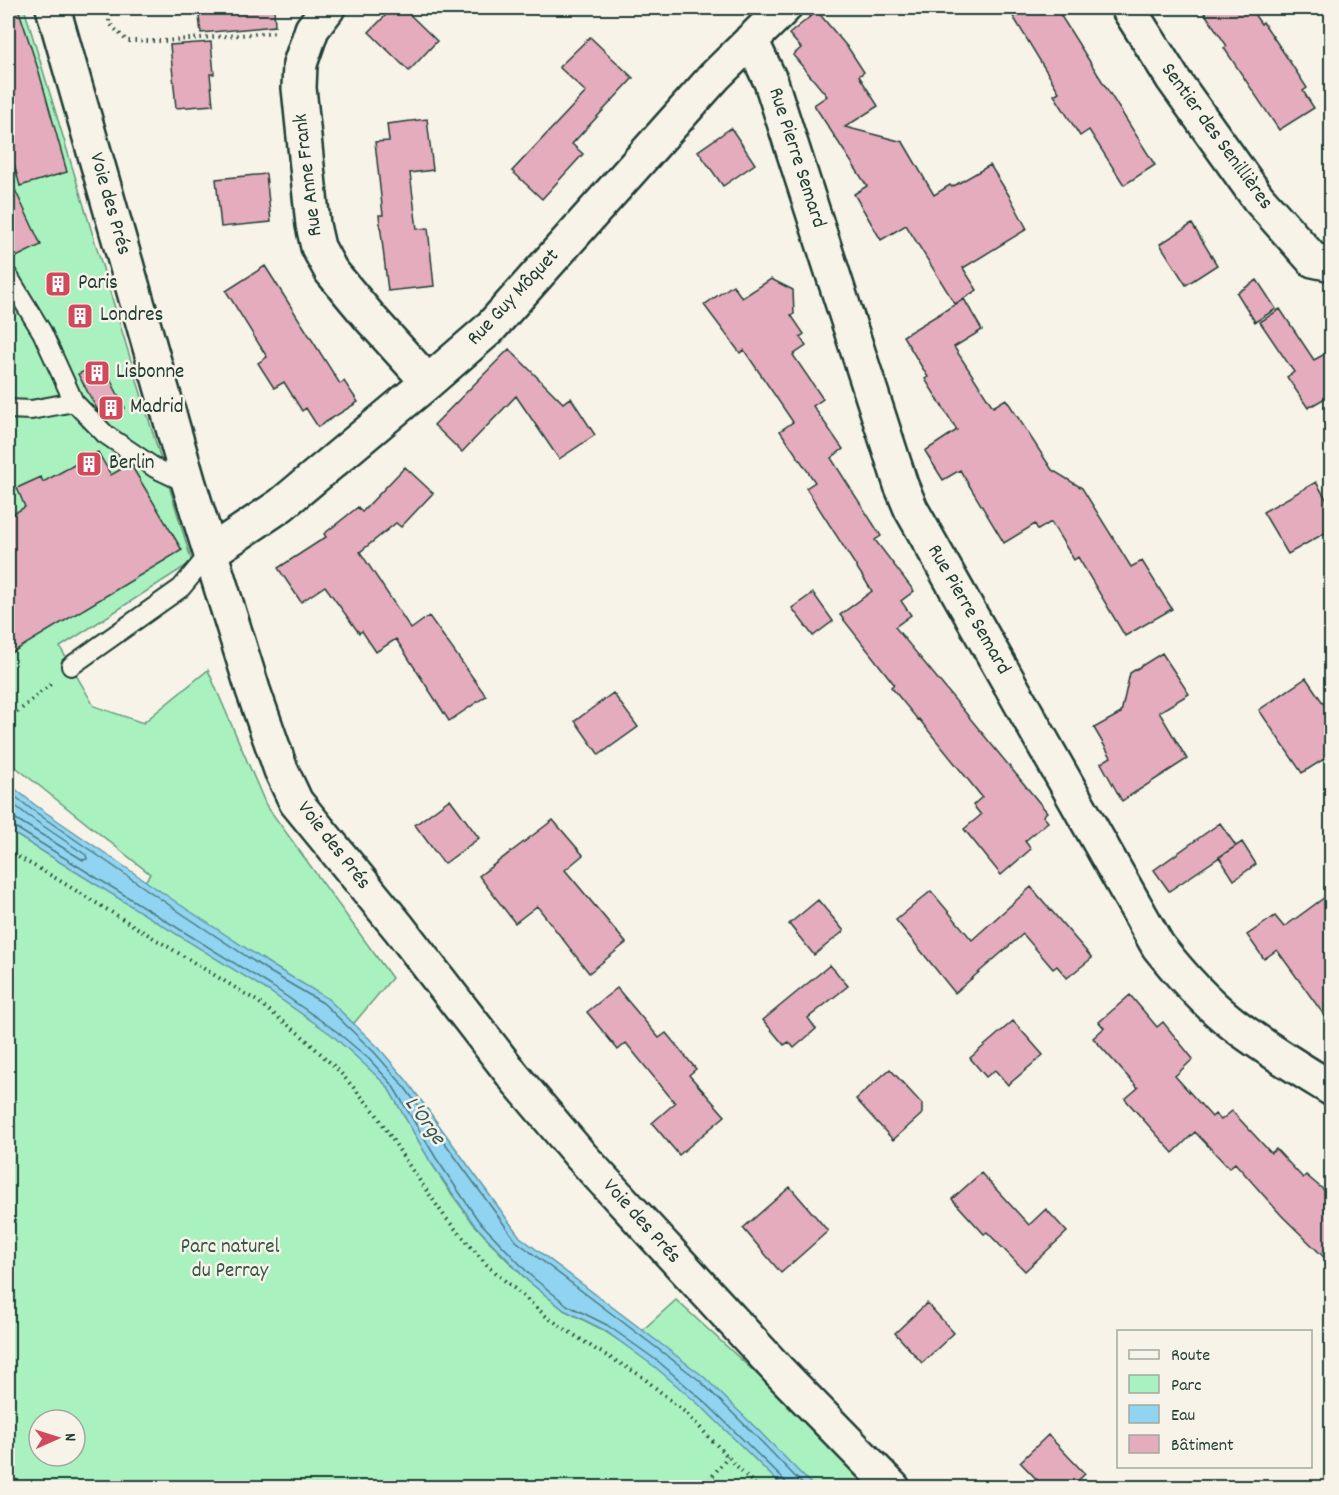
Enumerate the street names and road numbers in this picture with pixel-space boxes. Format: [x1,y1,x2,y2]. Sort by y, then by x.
street label: Sentier des Senillières [1152,57,1280,217]
street label: Rue Pierre Semard [759,84,833,232]
street label: Rue Anne Frank [287,112,331,238]
street label: Voie des Prés [80,149,138,259]
street label: Rue Guy Môquet [461,242,567,353]
street label: Rue Pierre Semard [919,539,1017,681]
street label: Voie des Prés [289,795,377,897]
street label: Voie des Prés [595,1173,687,1271]

